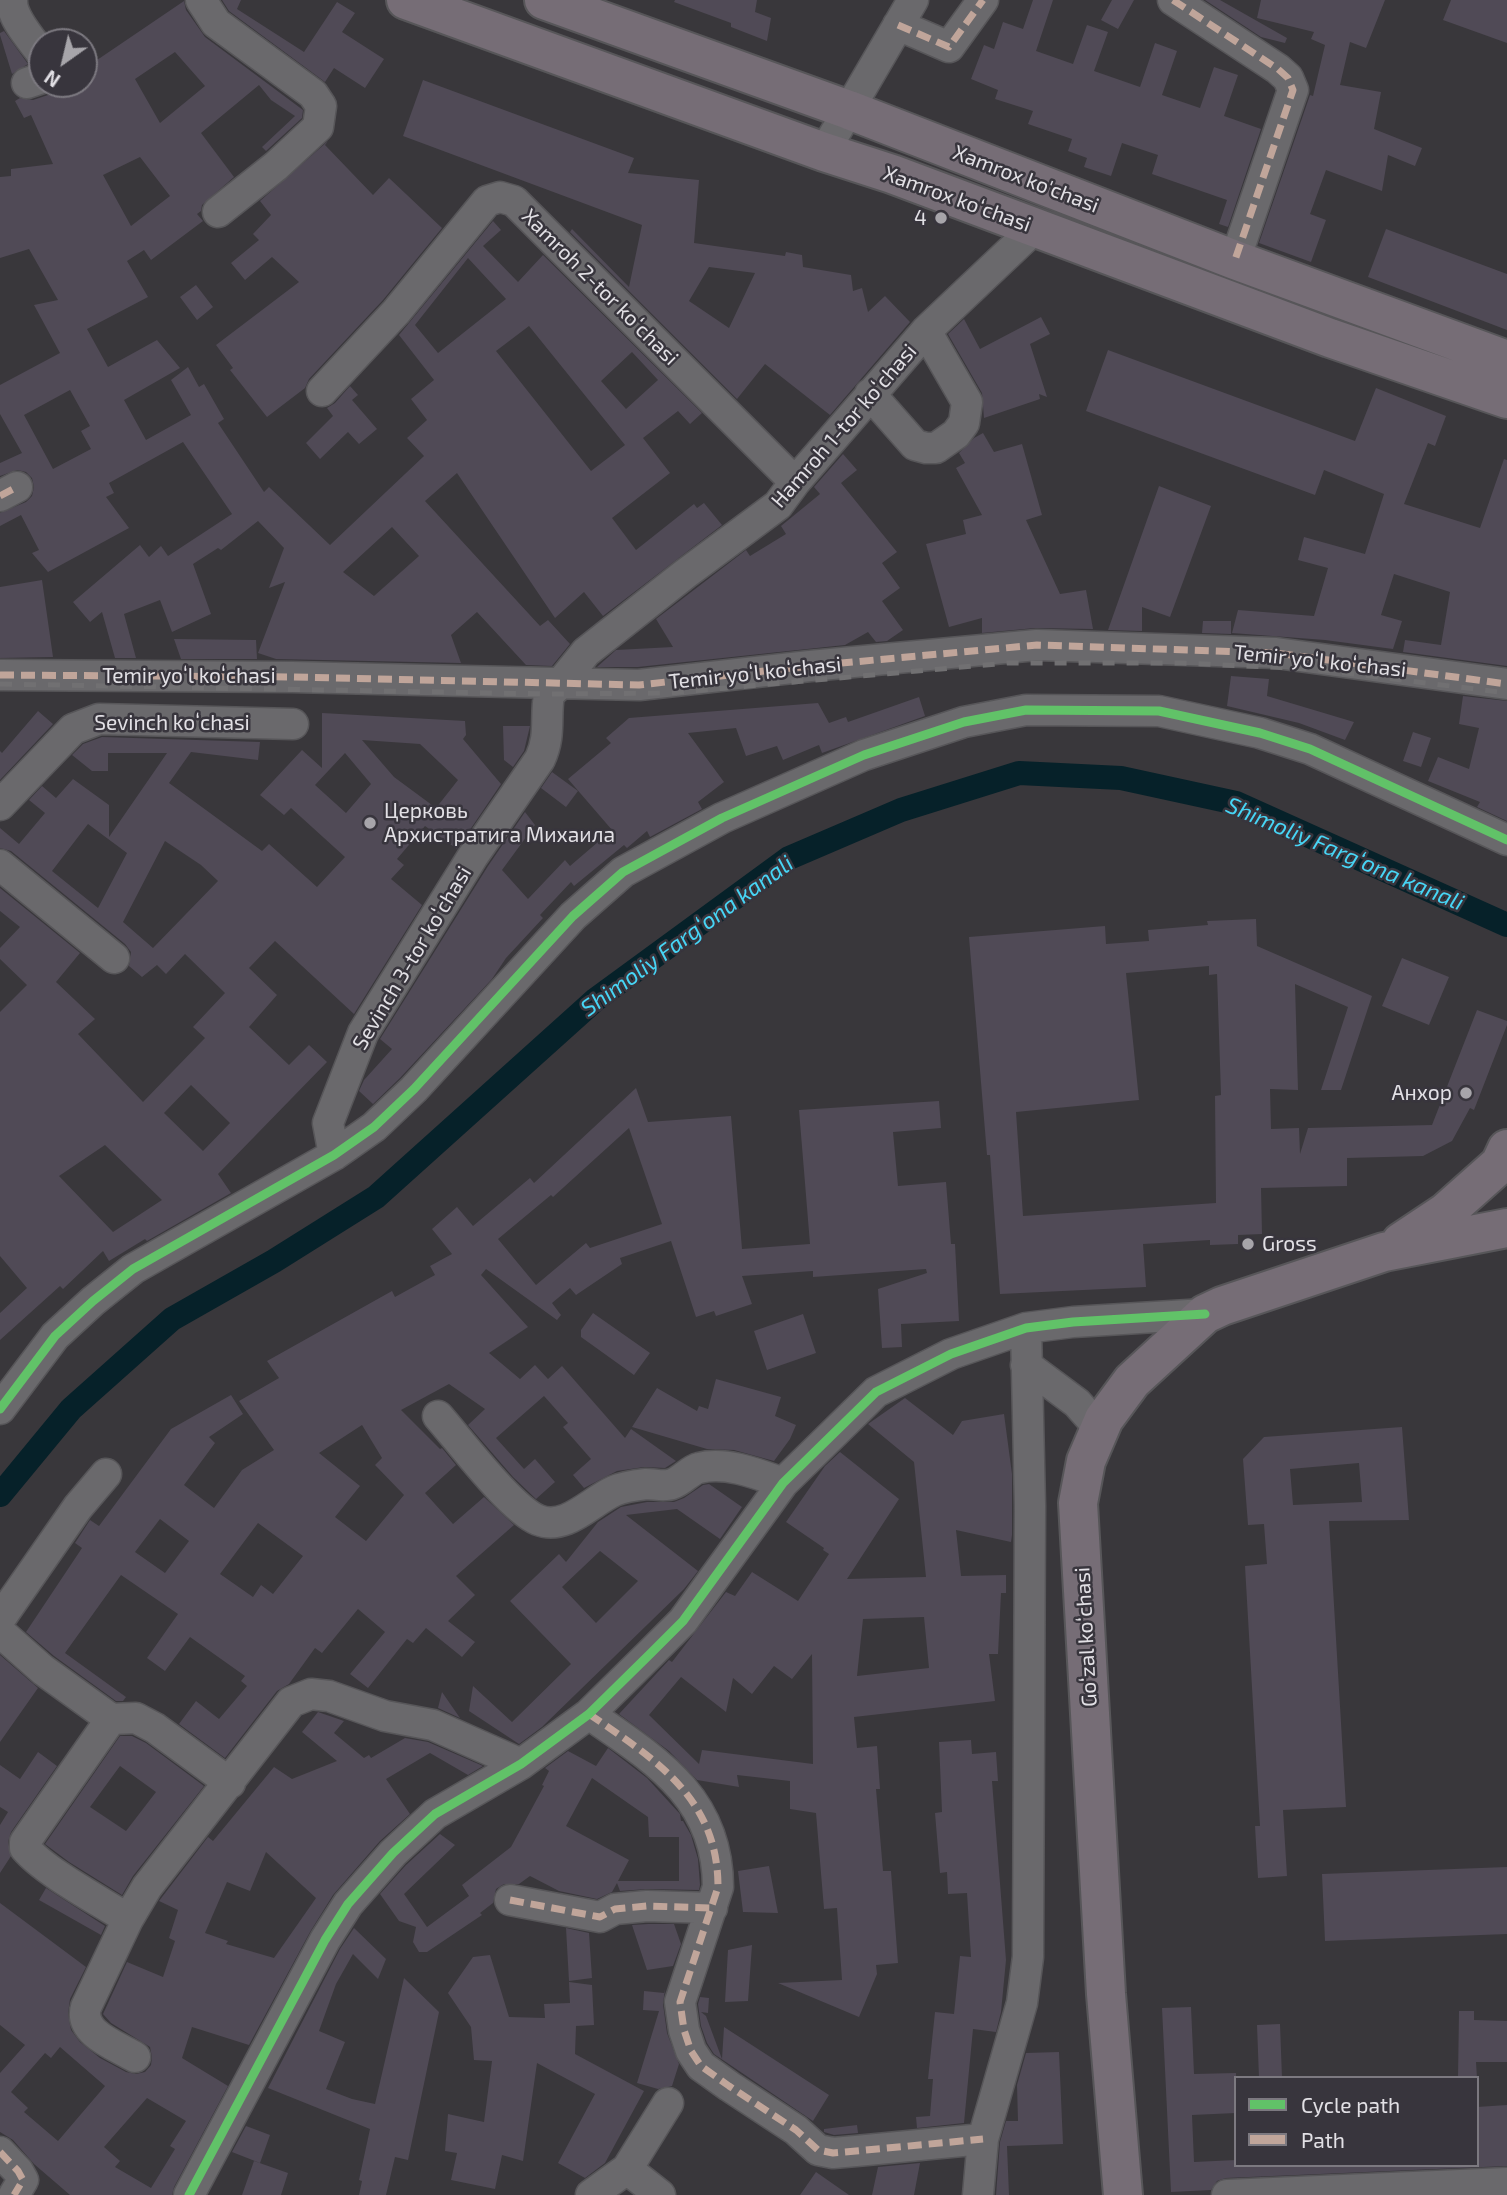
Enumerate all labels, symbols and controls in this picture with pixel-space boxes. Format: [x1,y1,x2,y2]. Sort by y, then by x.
north arrow [28,28,98,98]
text: N [40,66,64,93]
street label: Xamrox ko'chasi [950,140,1102,218]
street label: Xamrox koʻchasi [880,161,1034,237]
street label: Xamroh 2-tor koʻchasi [517,204,683,370]
place label: 4 [914,205,927,231]
marker: 4 [933,210,949,226]
street label: Hamroh 1-tor koʻchasi [766,339,922,513]
street label: Temir yoʻl koʻchasi [1232,639,1408,683]
street label: Temir yoʻl koʻchasi [667,651,843,695]
street label: Temir yoʻl koʻchasi [102,663,276,689]
street label: Sevinch koʻchasi [94,710,250,736]
water label: Shimoliy Fargʻona kanali [1222,791,1468,917]
place label: Церковь Архистратига Михаила [384,798,615,848]
marker: Церковь Архистратига Михаила [362,815,378,831]
water label: Shimoliy Fargʻona kanali [575,850,799,1022]
street label: Sevinch 3-tor koʻchasi [347,862,477,1054]
place label: Анхор [1392,1080,1452,1106]
marker: Анхор [1458,1085,1474,1101]
place label: Gross [1262,1231,1317,1257]
marker: Gross [1240,1236,1256,1252]
street label: Goʻzal koʻchasi [1070,1566,1102,1708]
legend [1234,2076,1479,2167]
text: Cycle path [1301,2092,1400,2117]
text: Path [1301,2127,1345,2152]

